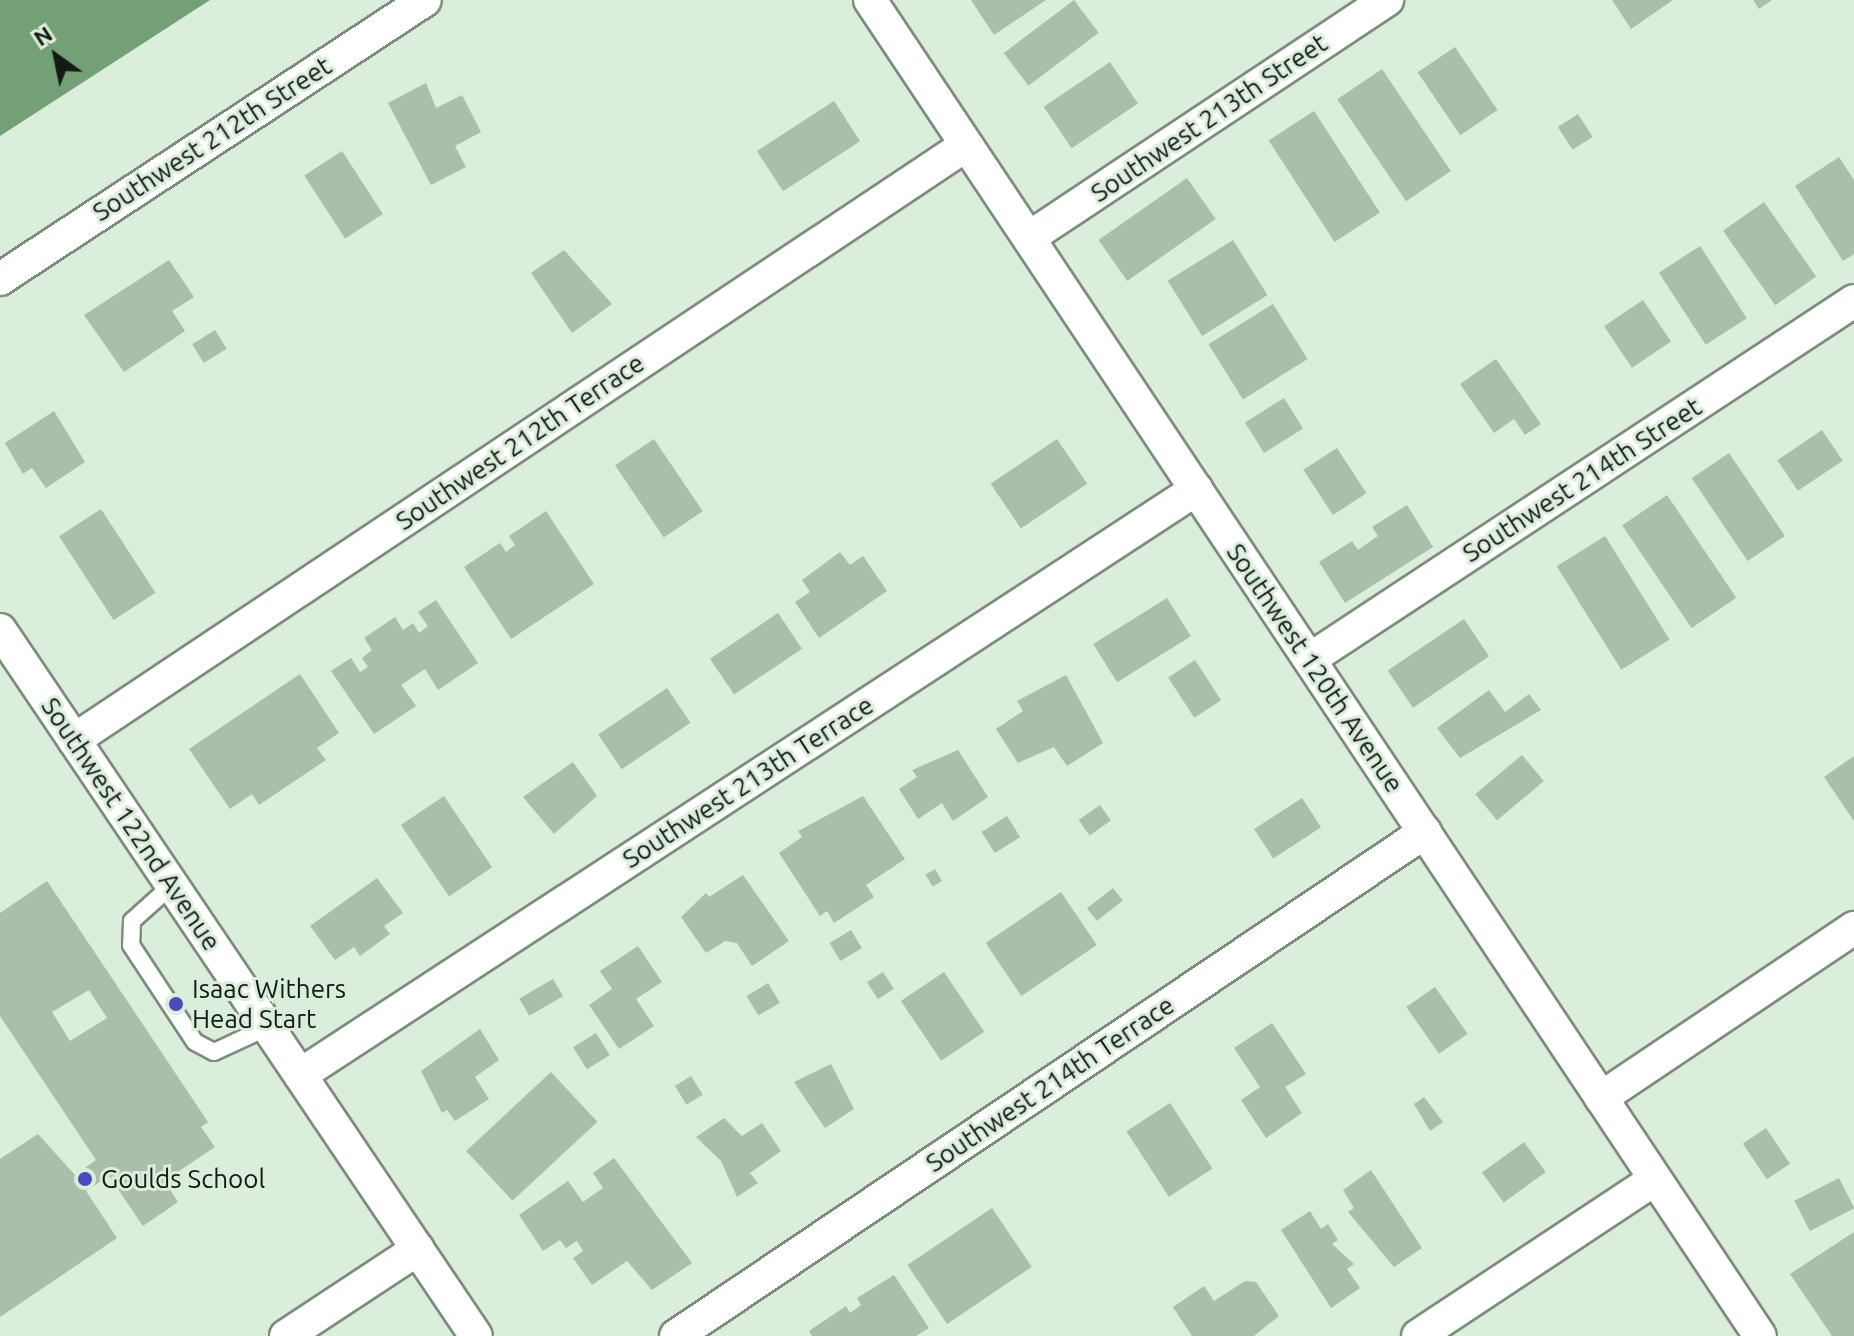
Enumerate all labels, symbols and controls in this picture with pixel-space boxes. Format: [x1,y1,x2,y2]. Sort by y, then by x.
north arrow [16,16,96,96]
text: N [29,21,56,50]
street label: Southwest 213th Street [1085,27,1333,209]
street label: Southwest 212th Street [87,50,337,228]
street label: Southwest 212th Terrace [390,347,650,537]
street label: Southwest 214th Street [1457,391,1707,569]
street label: Southwest 120th Avenue [1220,538,1410,798]
street label: Southwest 213th Terrace [617,689,879,875]
street label: Southwest 122nd Avenue [35,692,227,956]
place label: Isaac Withers Head Start [192,973,346,1034]
street label: Southwest 214th Terrace [920,989,1180,1179]
marker: Isaac Withers Head Start [167,995,185,1013]
place label: Goulds School [101,1163,265,1195]
marker: Goulds School [76,1170,94,1188]

